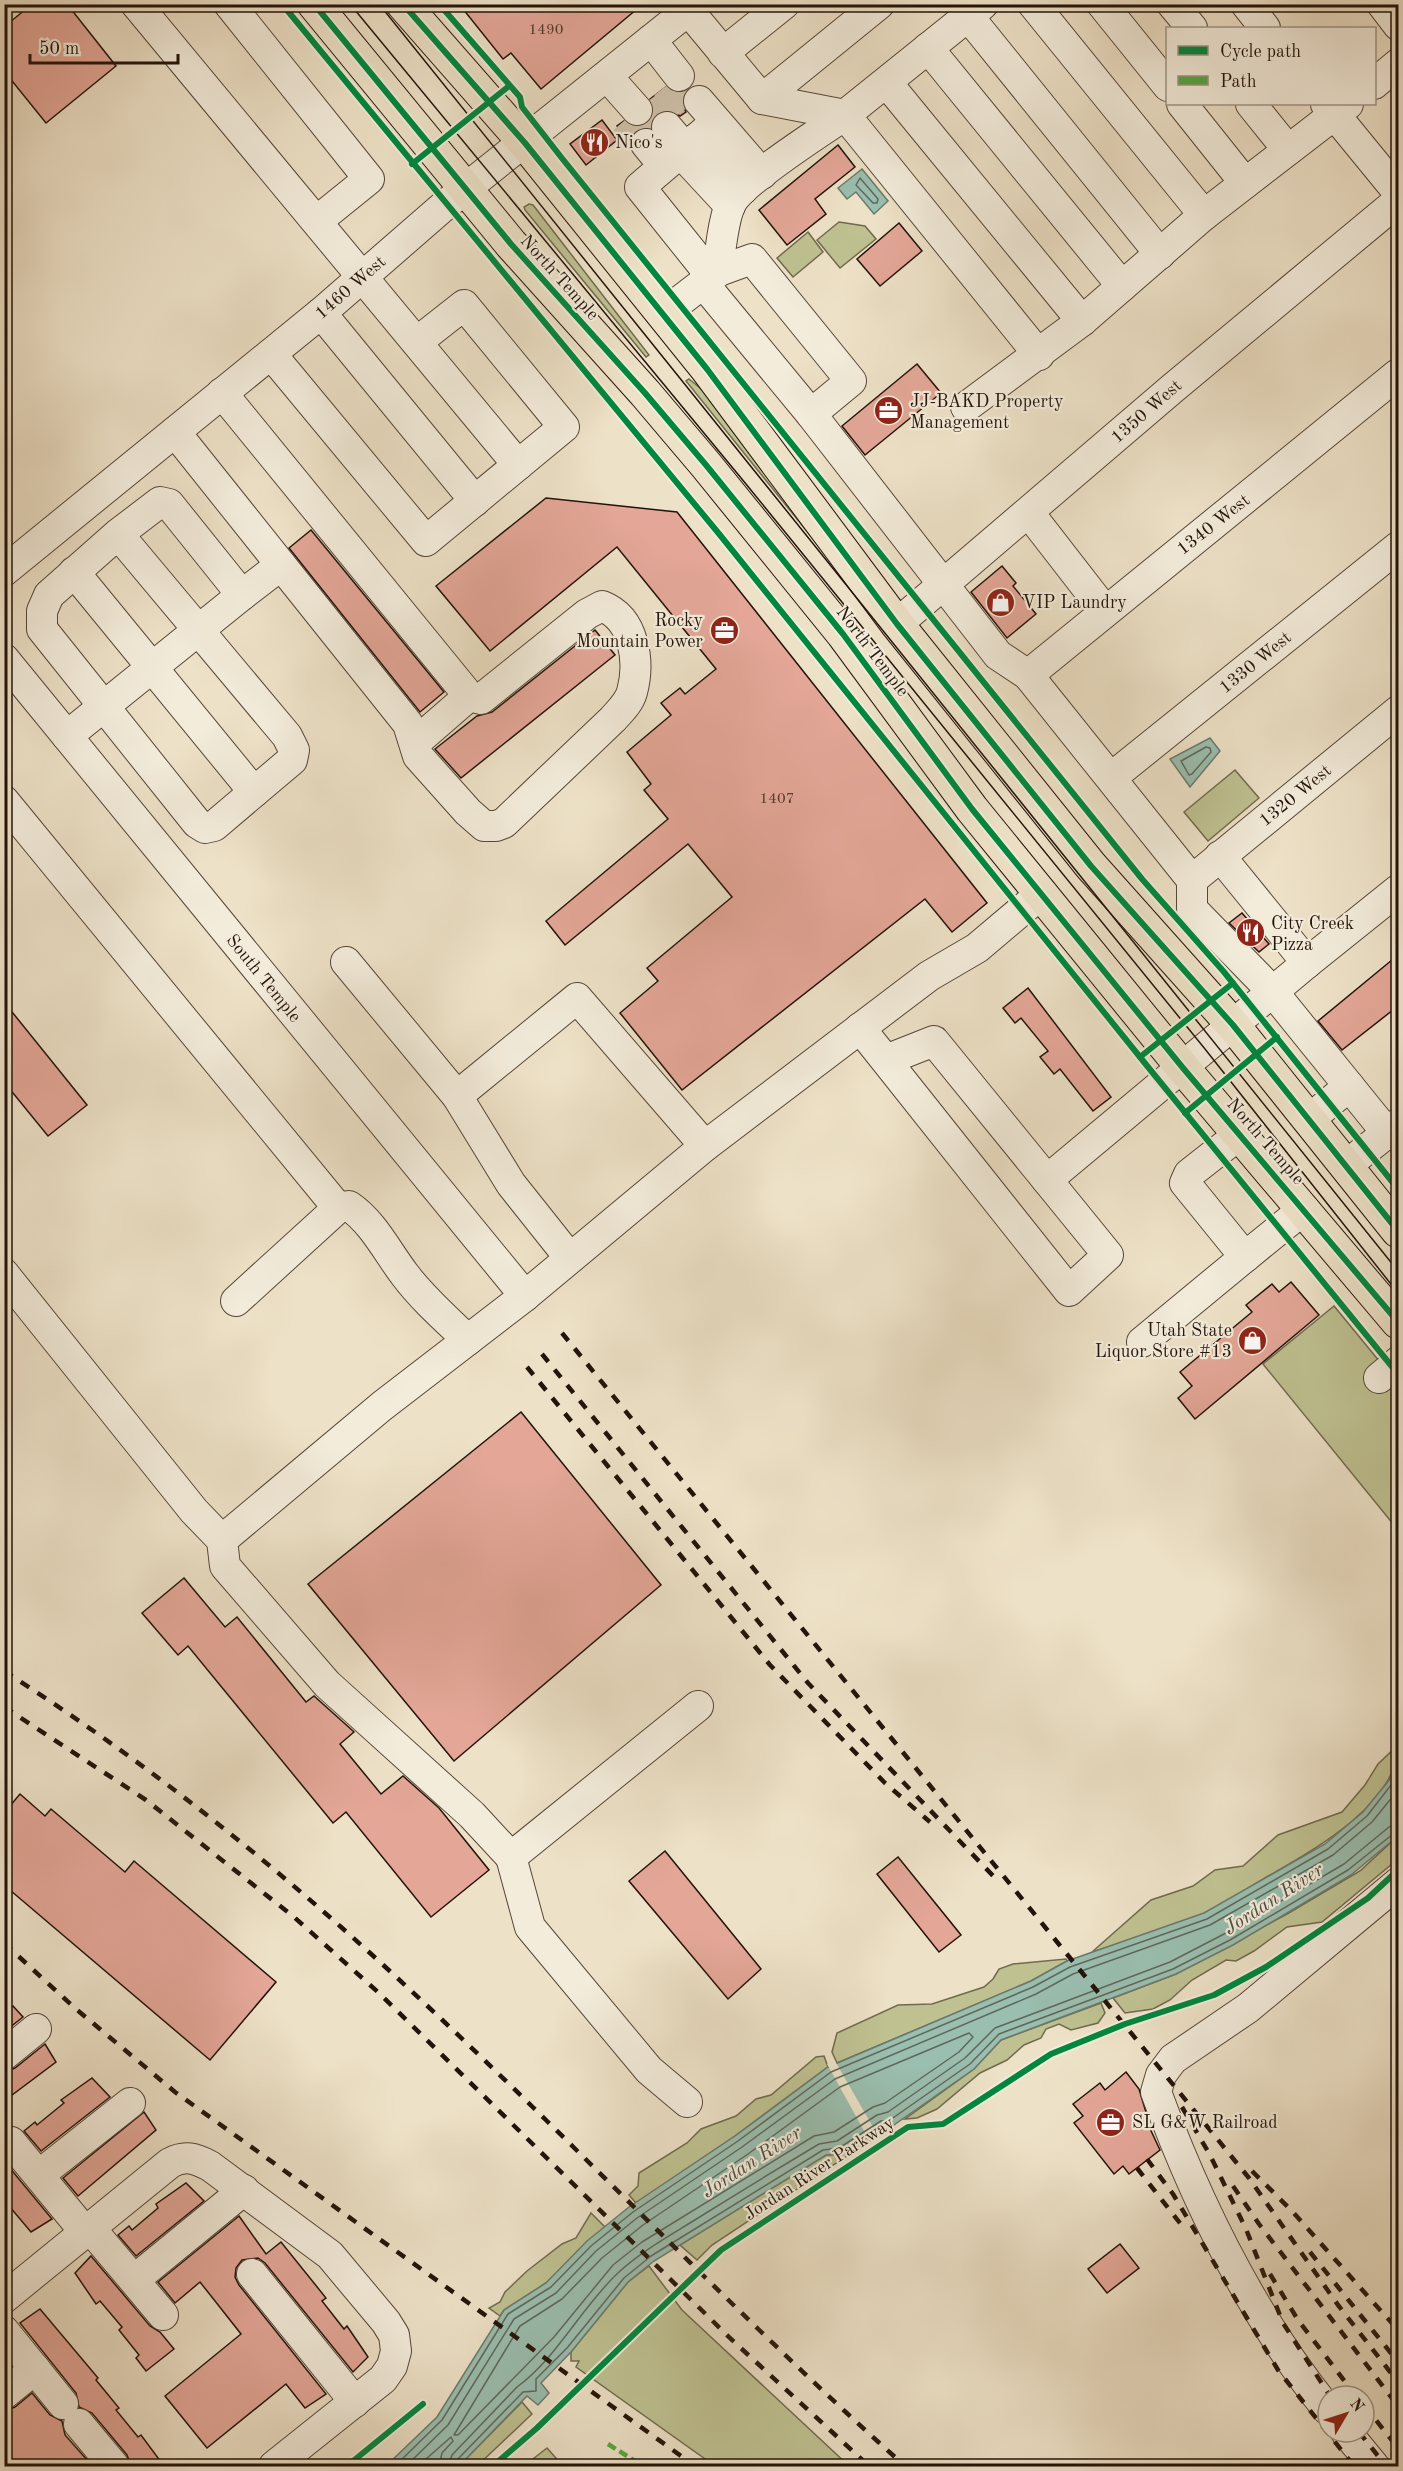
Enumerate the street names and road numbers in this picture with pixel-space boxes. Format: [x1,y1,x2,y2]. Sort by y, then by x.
street label: North Temple [516,232,602,324]
street label: 1460 West [312,253,389,323]
street label: 1350 West [1108,377,1185,447]
street label: 1340 West [1174,491,1253,559]
street label: North Temple [833,603,912,700]
street label: 1330 West [1216,629,1295,697]
street label: 1320 West [1256,762,1335,830]
street label: South Temple [222,931,304,1026]
street label: North Temple [1223,1095,1307,1188]
street label: Jordan River Parkway [741,2113,898,2224]

